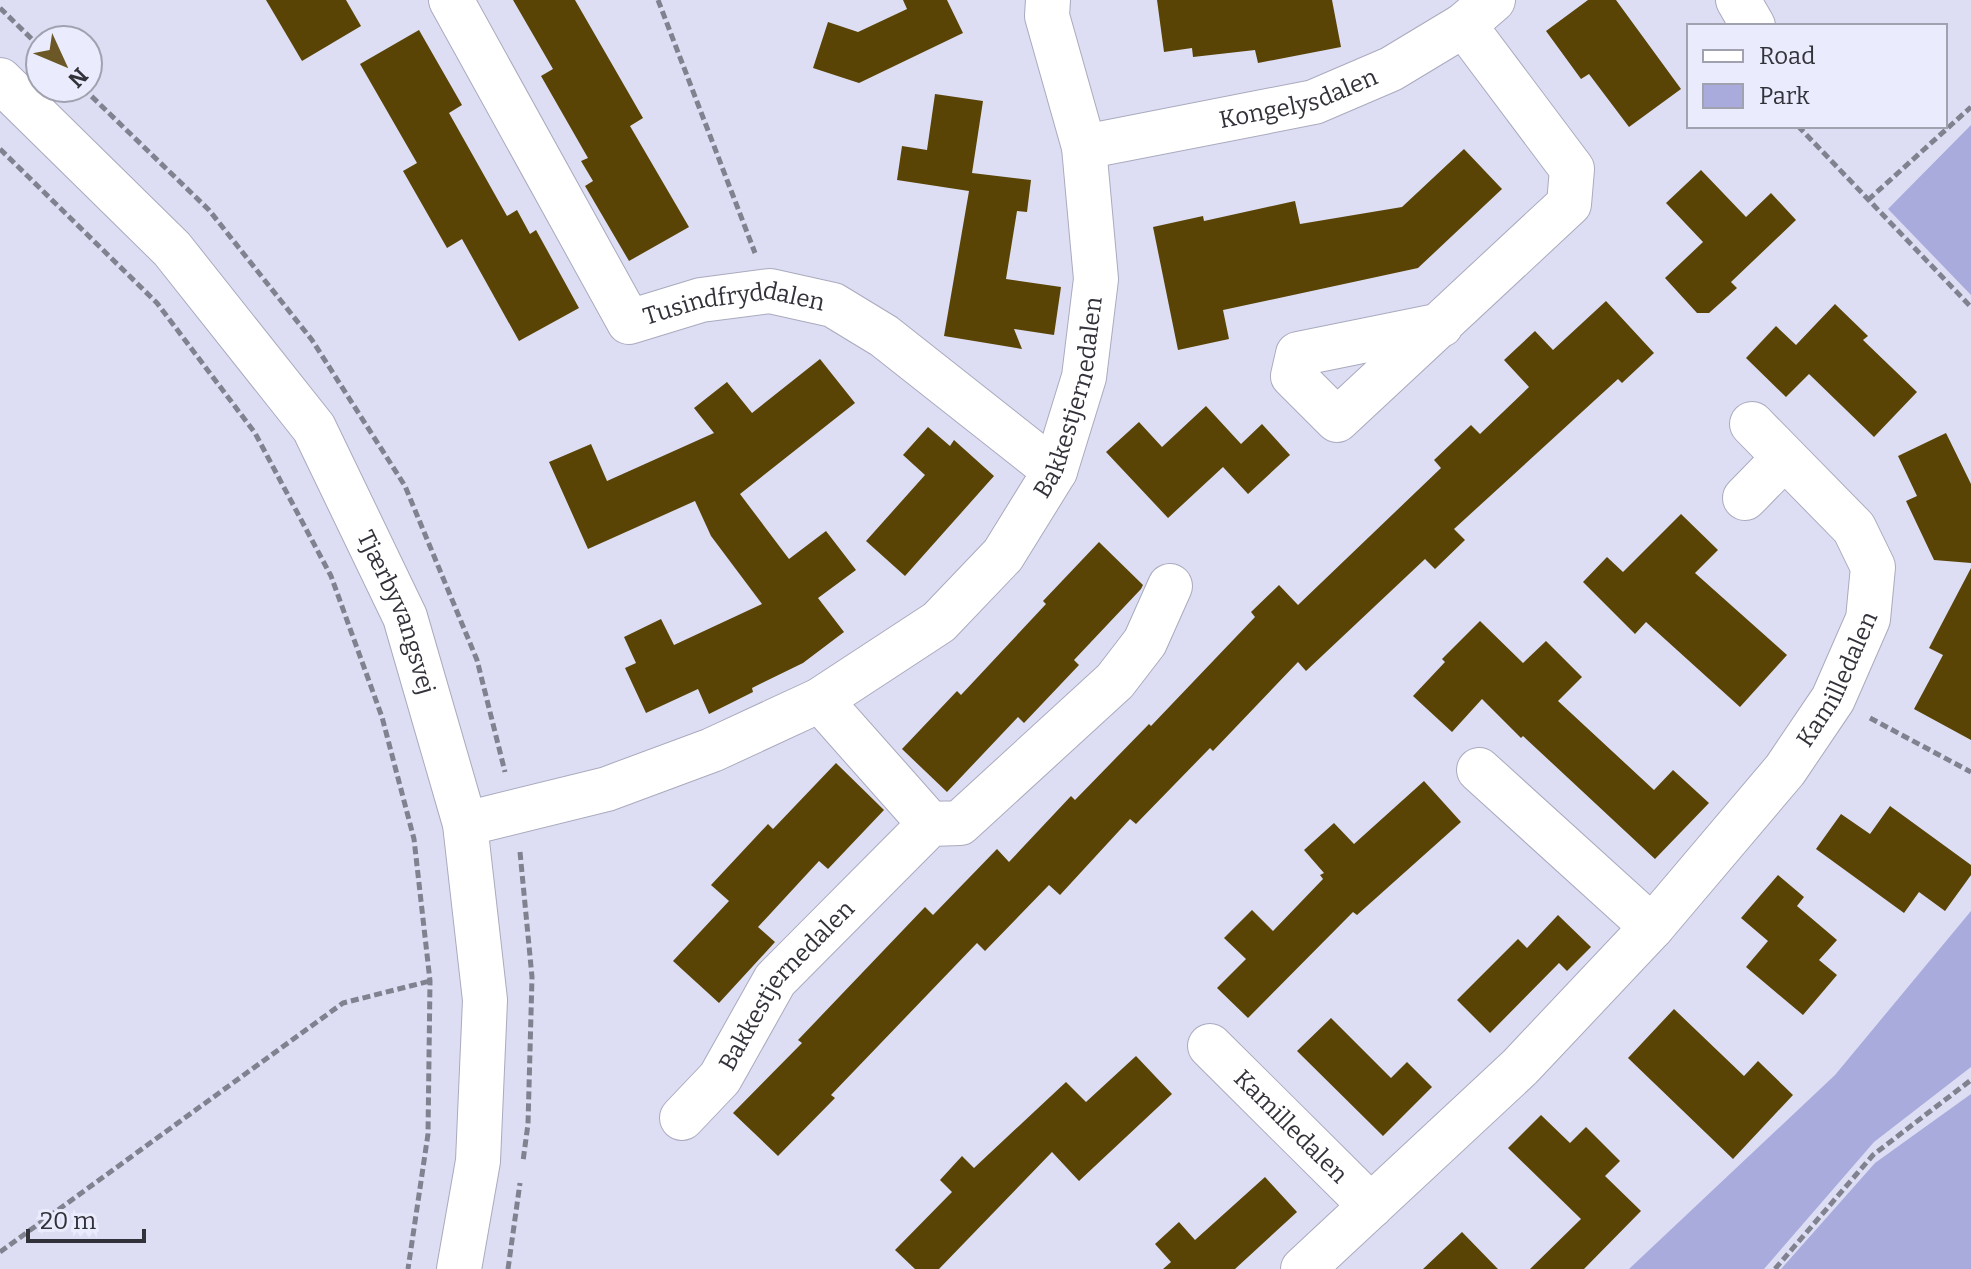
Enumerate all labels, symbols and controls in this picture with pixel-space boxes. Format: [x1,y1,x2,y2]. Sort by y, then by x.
north arrow [24,24,104,104]
legend [1687,24,1947,128]
text: Road [1759,42,1815,70]
text: N [62,62,94,93]
street label: Kongelysdalen [1217,63,1382,134]
text: Park [1759,82,1810,110]
street label: Tusindfryddalen [640,276,827,331]
street label: Bakkestjernedalen [1028,295,1108,503]
street label: Tjærbyvangsvej [351,526,441,697]
street label: Kamilledalen [1791,607,1883,752]
street label: Bakkestjernedalen [713,895,860,1075]
street label: Kamilledalen [1228,1064,1353,1189]
scale bar [28,1193,144,1243]
text: 20 m [40,1207,96,1235]

